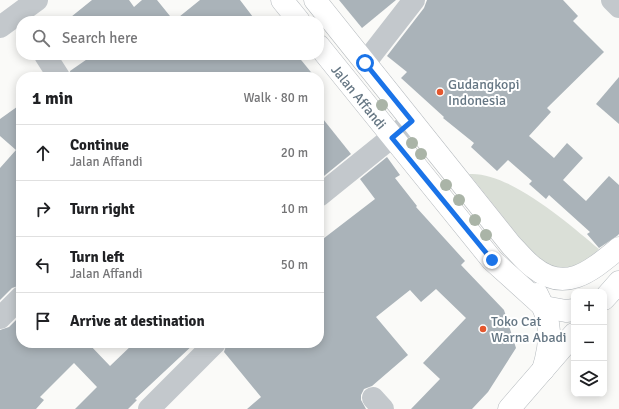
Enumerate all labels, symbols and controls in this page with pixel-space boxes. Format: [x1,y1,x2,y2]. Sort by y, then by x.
search box [16,16,324,60]
icon: search [30,27,52,49]
text: Search here [62,29,138,47]
route start [356,54,374,72]
street label: Jalan Affandi [327,62,390,133]
place label: Gudangkopi Indonesia [448,76,519,109]
marker: Gudangkopi Indonesia [435,87,445,97]
text: 1 min [32,88,73,109]
text: Walk · 80 m [244,90,308,106]
text: Continue [70,136,129,154]
icon: ahead [32,142,54,164]
text: 20 m [281,145,308,161]
text: Jalan Affandi [70,154,143,170]
icon: right [32,198,54,220]
text: Turn right [70,200,135,218]
text: 10 m [281,201,308,217]
text: Turn left [70,248,124,266]
route end [483,251,501,269]
icon: left [32,254,54,276]
text: 50 m [281,257,308,273]
text: Jalan Affandi [70,266,143,282]
map controls [571,289,607,397]
button: + [571,289,607,325]
icon: arrive [32,310,54,332]
text: Arrive at destination [70,312,205,330]
place label: Toko Cat Warna Abadi [491,313,567,346]
marker: Toko Cat Warna Abadi [478,324,488,334]
button: − [571,325,607,361]
button: layers [571,361,607,397]

